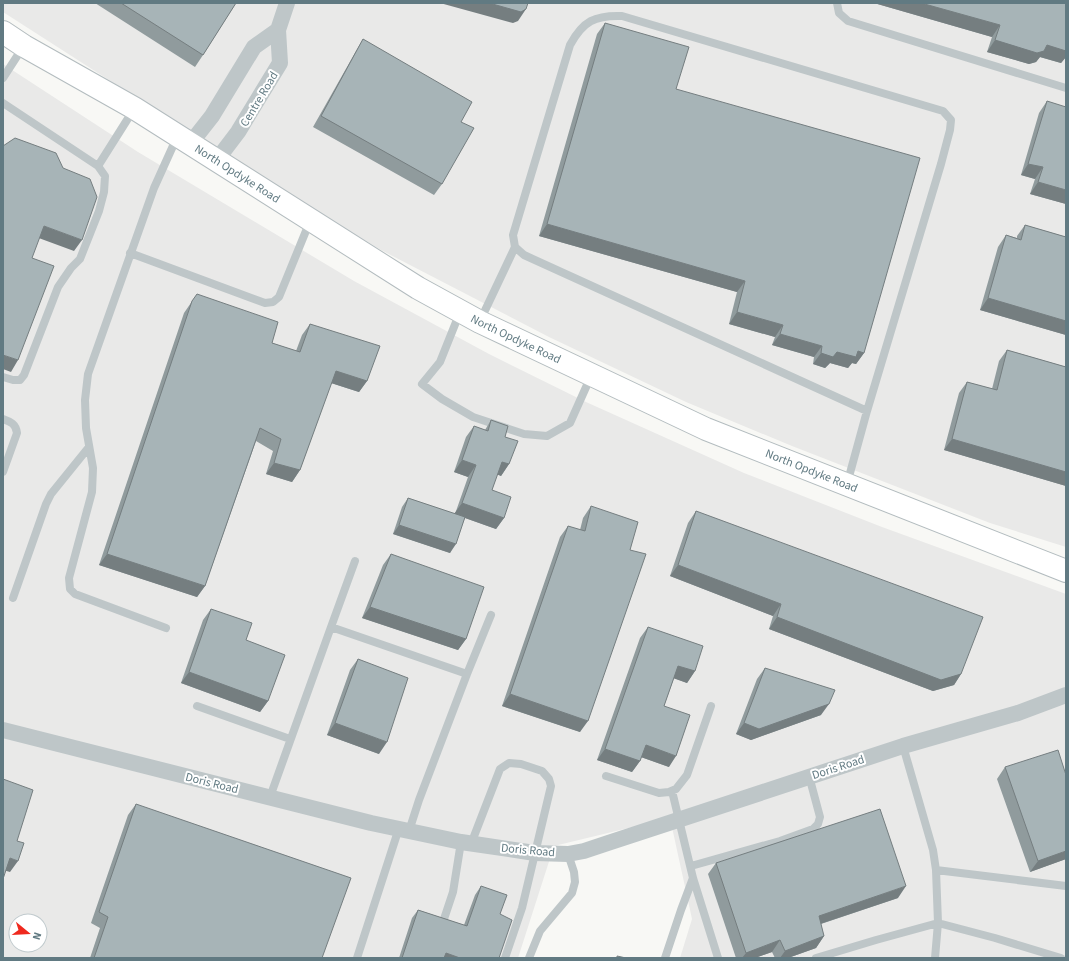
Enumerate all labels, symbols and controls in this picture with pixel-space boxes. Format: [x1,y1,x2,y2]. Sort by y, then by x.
street label: Centre Road [236,68,283,130]
street label: North Opdyke Road [191,141,283,207]
street label: North Opdyke Road [467,310,564,368]
street label: North Opdyke Road [763,445,860,497]
street label: Doris Road [810,751,867,784]
street label: Doris Road [184,769,240,798]
street label: Doris Road [500,840,556,861]
north arrow [8,913,48,953]
text: N [29,930,45,942]

